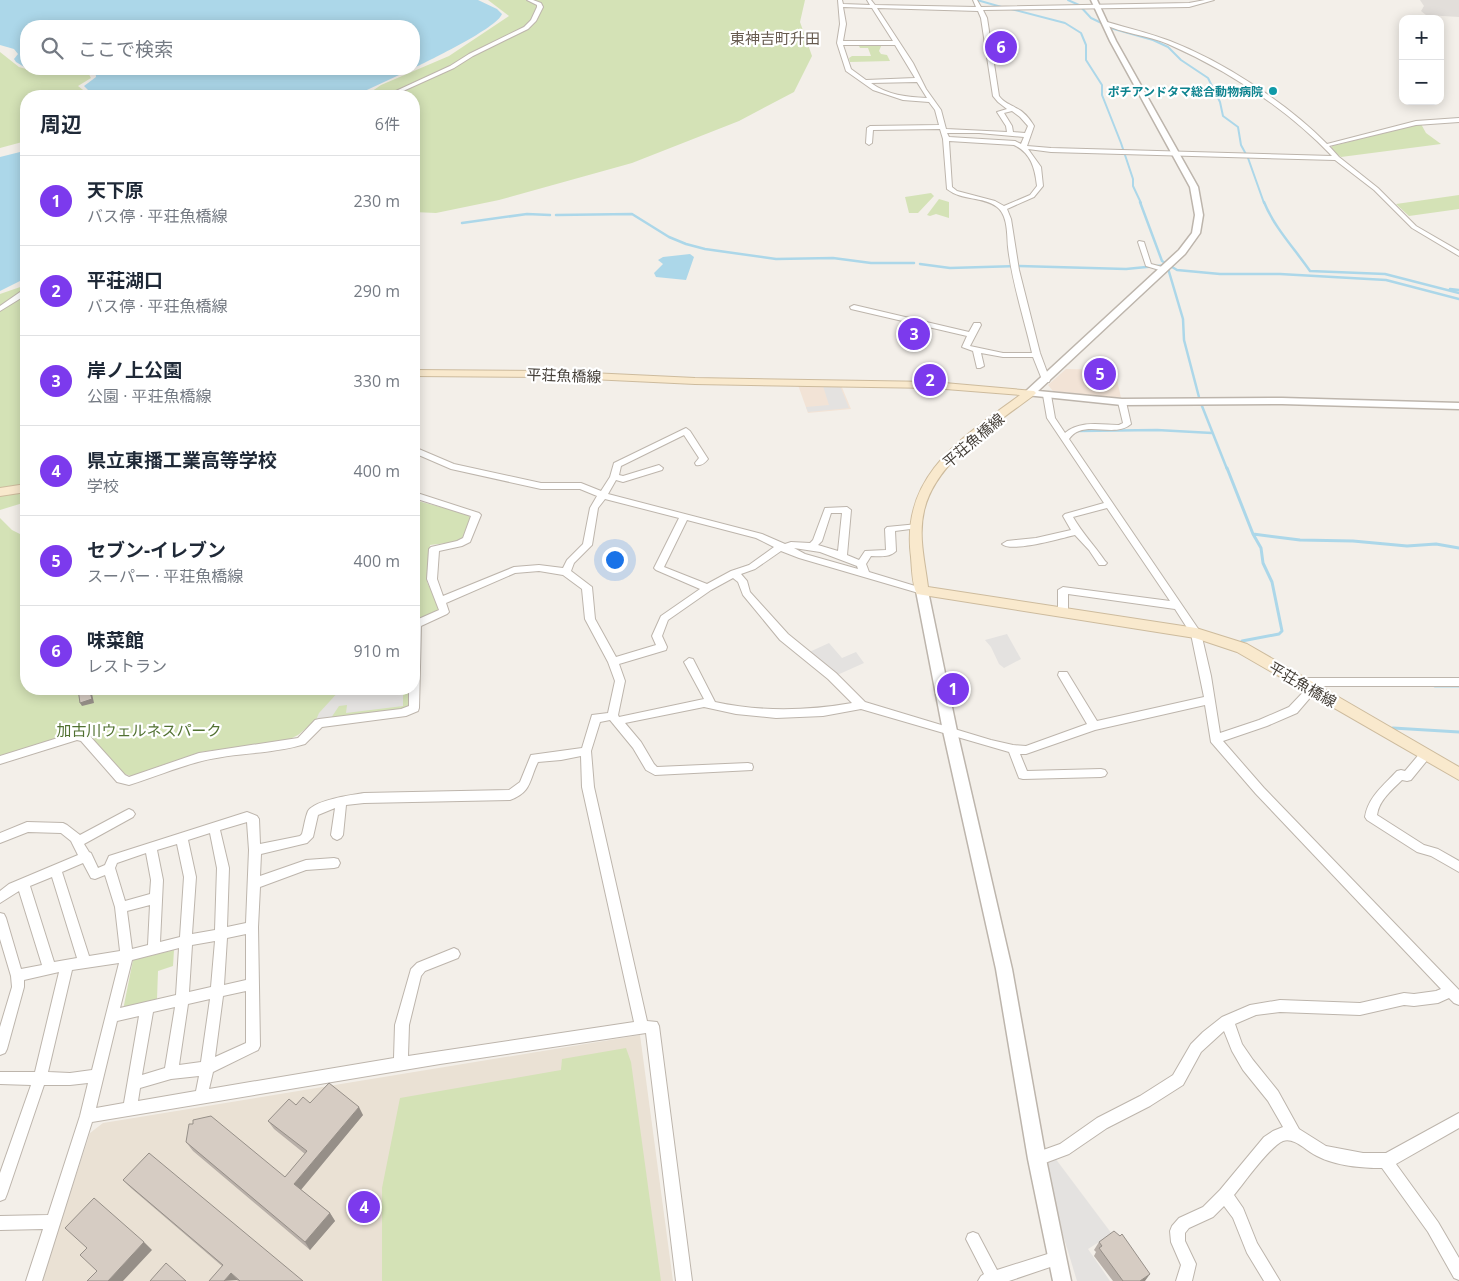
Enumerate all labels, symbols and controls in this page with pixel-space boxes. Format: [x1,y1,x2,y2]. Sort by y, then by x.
map controls [1399,15,1444,105]
button: + [1399,15,1444,60]
search box [20,20,420,75]
district label: 東神吉町升田 [730,28,820,48]
pin: 6 [985,28,1017,66]
icon: search [38,34,66,62]
text: ここで検索 [78,36,173,62]
button: − [1399,60,1444,105]
place label: ポチアンドタマ総合動物病院 [1107,83,1263,100]
marker: ポチアンドタマ総合動物病院 [1267,85,1279,97]
text: 周辺 [40,110,82,138]
text: 6件 [375,113,400,135]
text: 天下原 [87,177,144,203]
text: 1 [51,190,61,212]
text: 230 m [354,190,400,212]
text: バス停 · 平荘魚橋線 [87,205,228,227]
text: 平荘湖口 [87,267,163,293]
text: 2 [51,280,61,302]
text: 290 m [354,280,400,302]
text: バス停 · 平荘魚橋線 [87,295,228,317]
pin: 3 [898,315,930,353]
pin: 5 [1084,355,1116,393]
text: 岸ノ上公園 [87,357,182,383]
pin: 2 [914,361,946,399]
street label: 平荘魚橋線 [526,364,602,386]
text: 3 [51,370,61,392]
text: 330 m [354,370,400,392]
text: 公園 · 平荘魚橋線 [87,385,212,407]
street label: 平荘魚橋線 [938,408,1008,472]
text: 県立東播工業高等学校 [87,447,277,473]
text: 4 [51,460,61,482]
text: 400 m [354,460,400,482]
text: 学校 [87,475,119,497]
text: セブン-イレブン [87,537,226,563]
your location [602,547,628,573]
text: 5 [51,550,61,572]
text: 400 m [354,550,400,572]
text: スーパー · 平荘魚橋線 [87,565,243,587]
text: 味菜館 [87,627,144,653]
text: 6 [51,640,61,662]
text: 910 m [354,640,400,662]
text: レストラン [87,655,167,677]
street label: 平荘魚橋線 [1266,657,1340,711]
pin: 1 [937,670,969,708]
park label: 加古川ウェルネスパーク [56,720,222,740]
pin: 4 [348,1188,380,1226]

